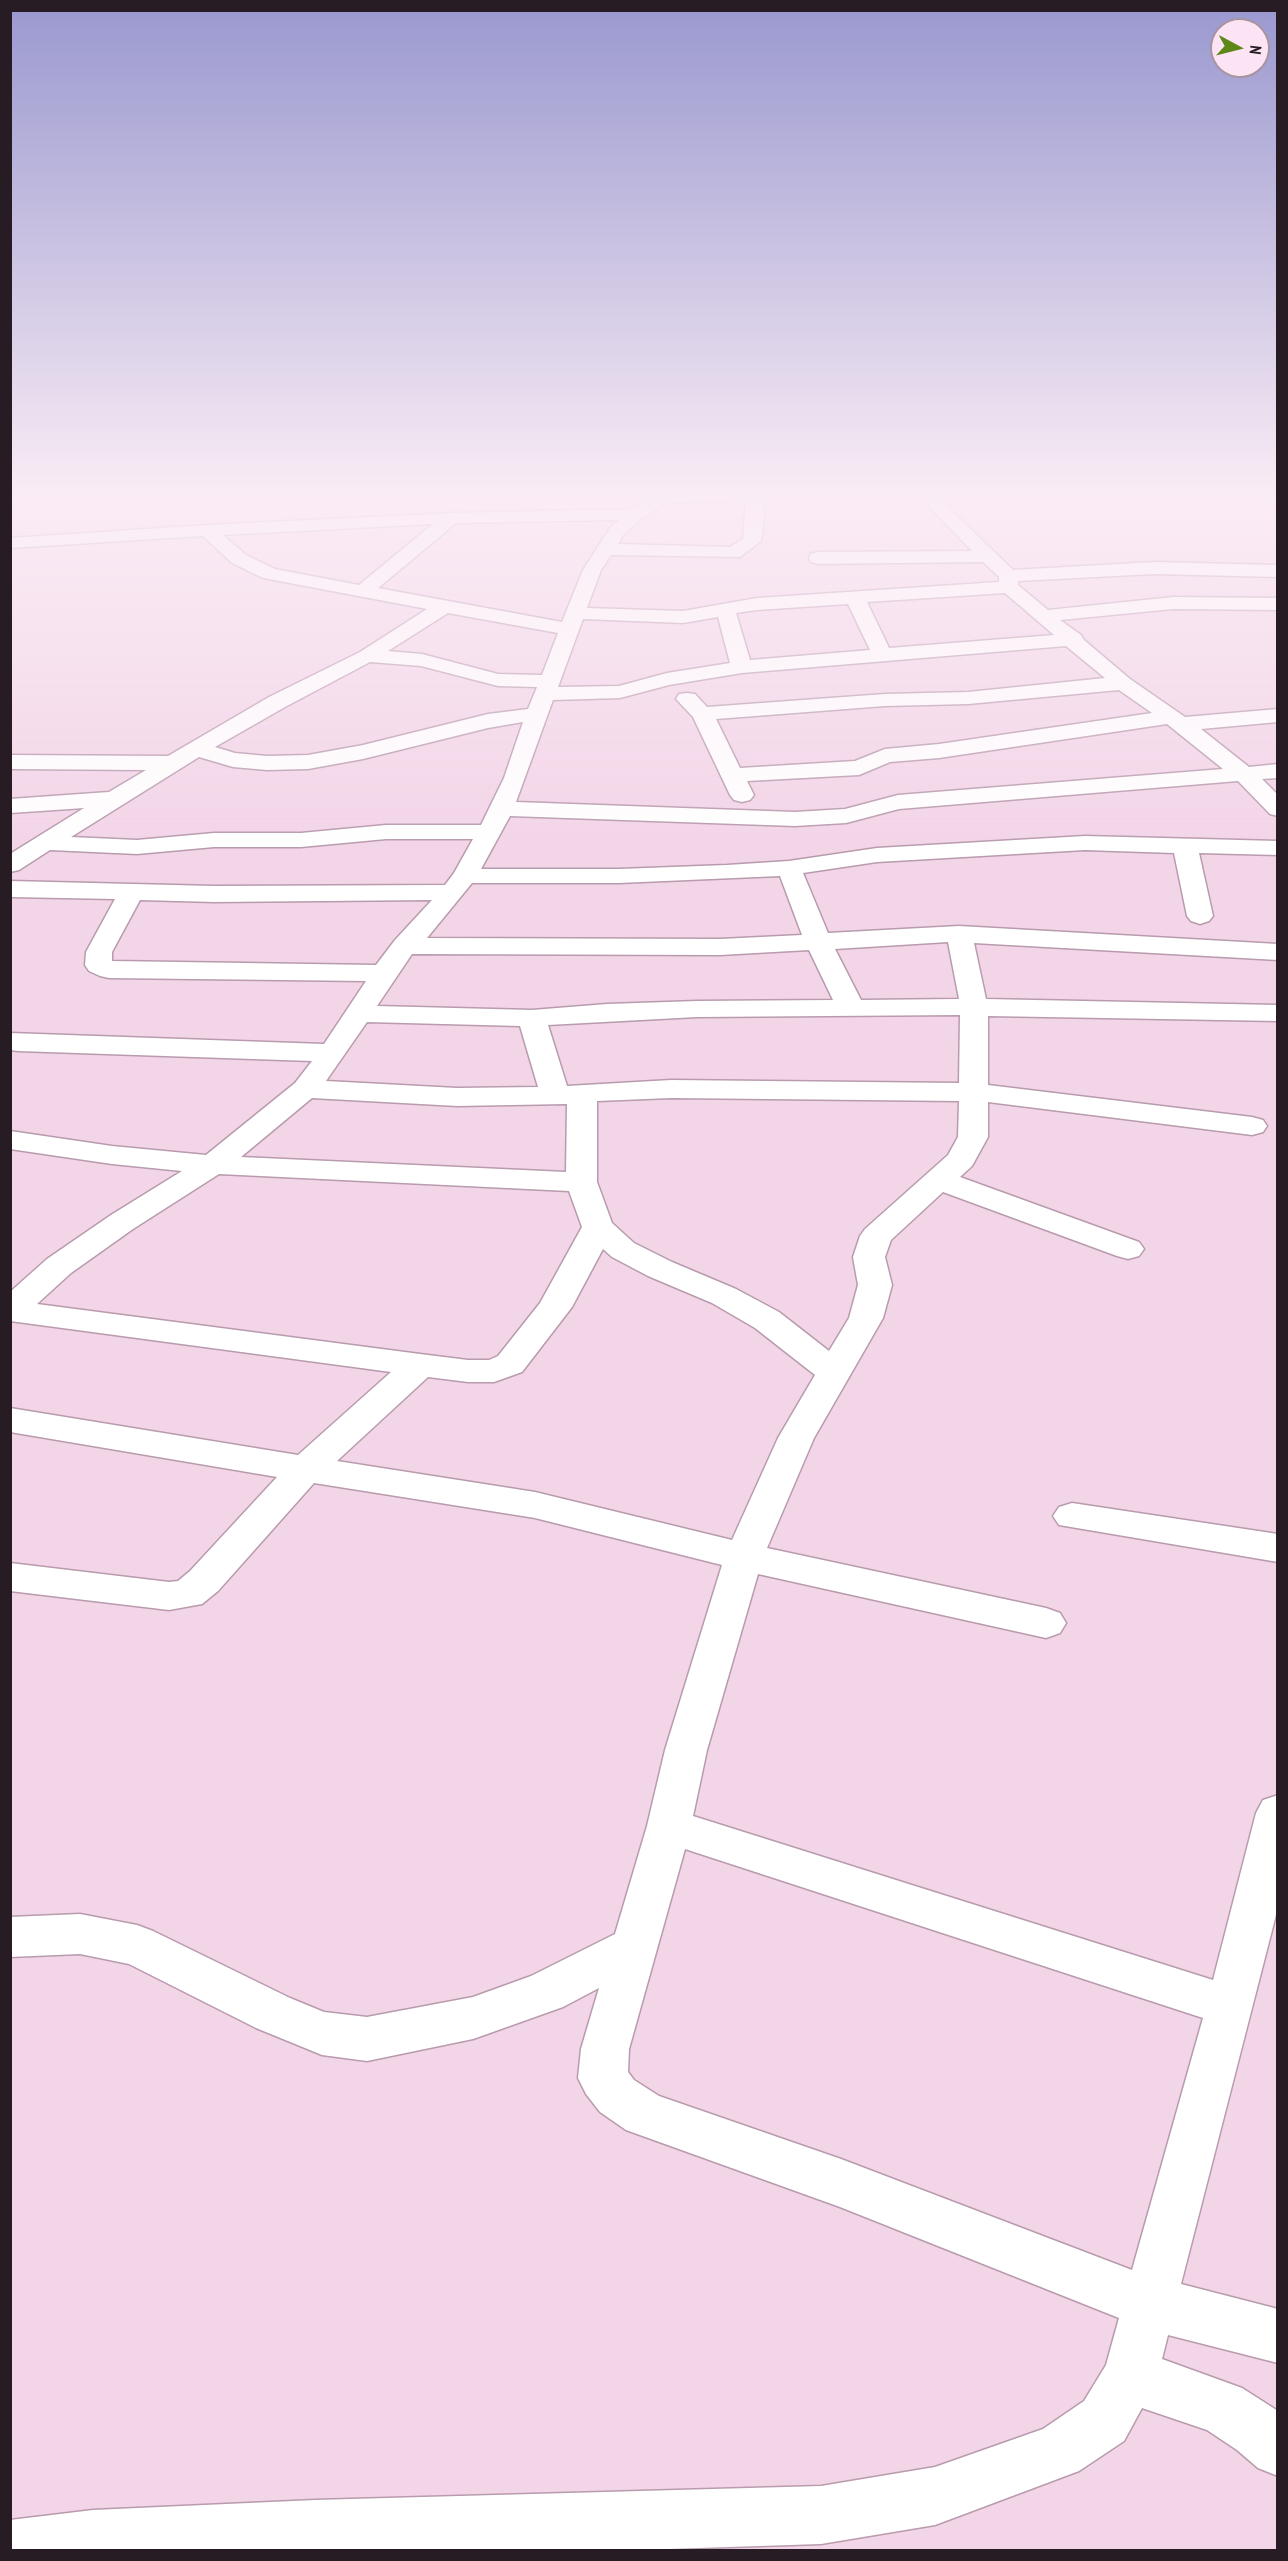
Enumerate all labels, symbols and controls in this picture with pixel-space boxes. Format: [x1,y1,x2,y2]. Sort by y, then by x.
north arrow [1210,18,1270,78]
text: N [1245,44,1266,55]

